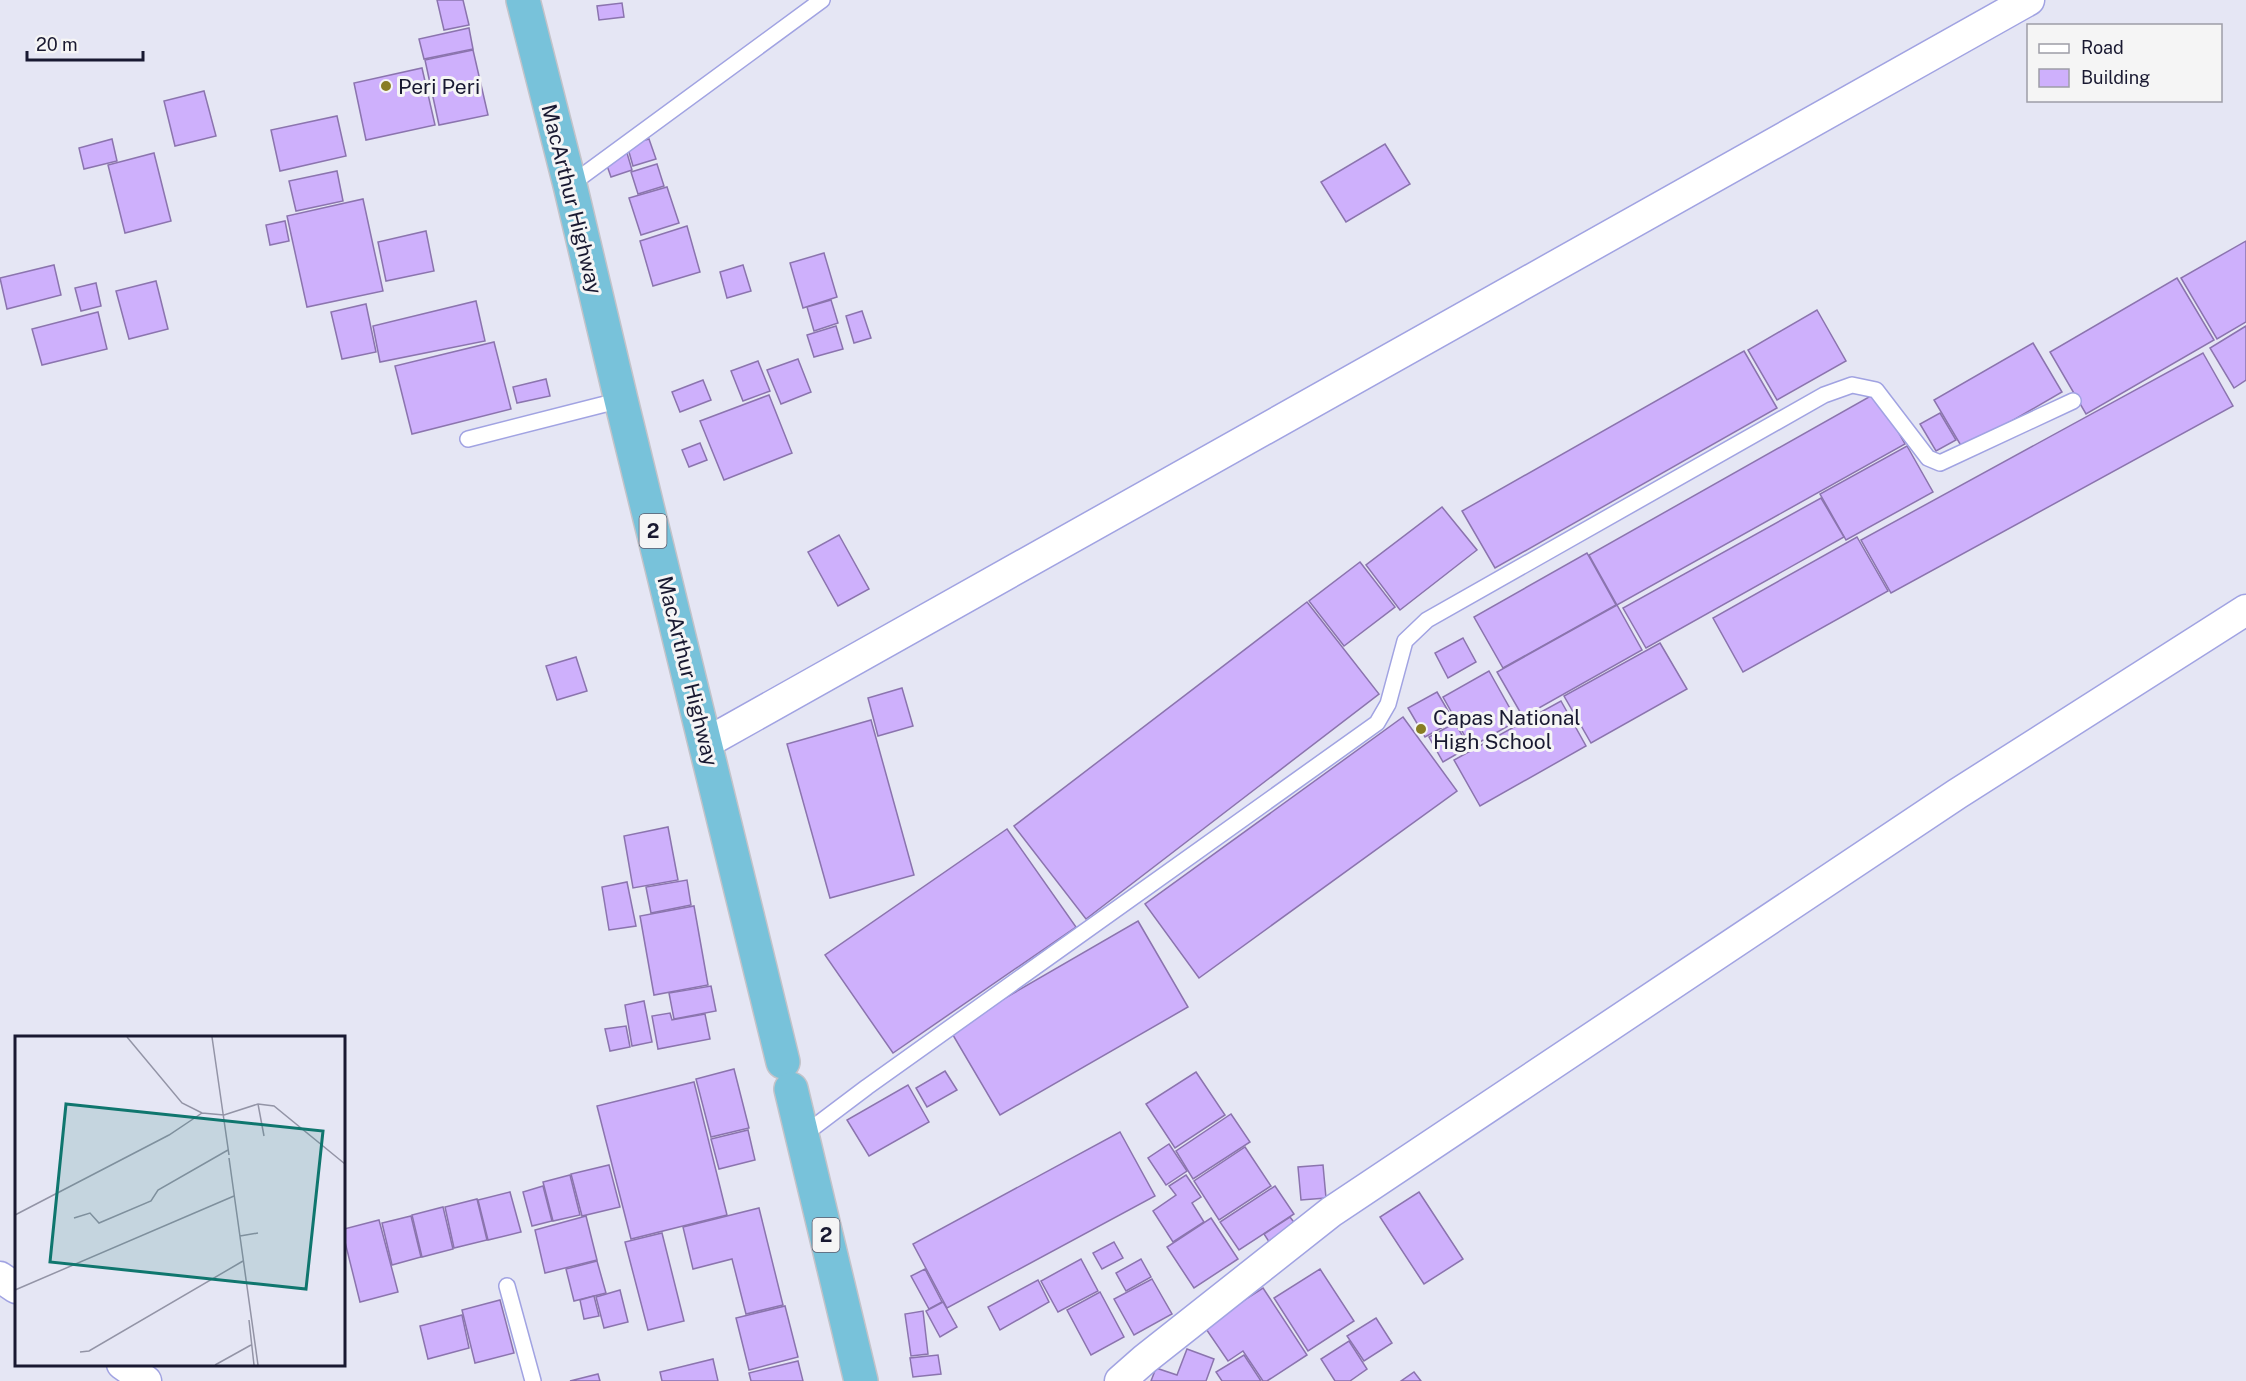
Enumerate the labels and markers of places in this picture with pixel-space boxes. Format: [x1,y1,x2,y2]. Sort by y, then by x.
place label: Peri Peri [398,74,480,99]
marker: Peri Peri [379,79,393,93]
place label: Capas National High School [1433,705,1581,754]
marker: Capas National High School [1414,722,1428,736]

